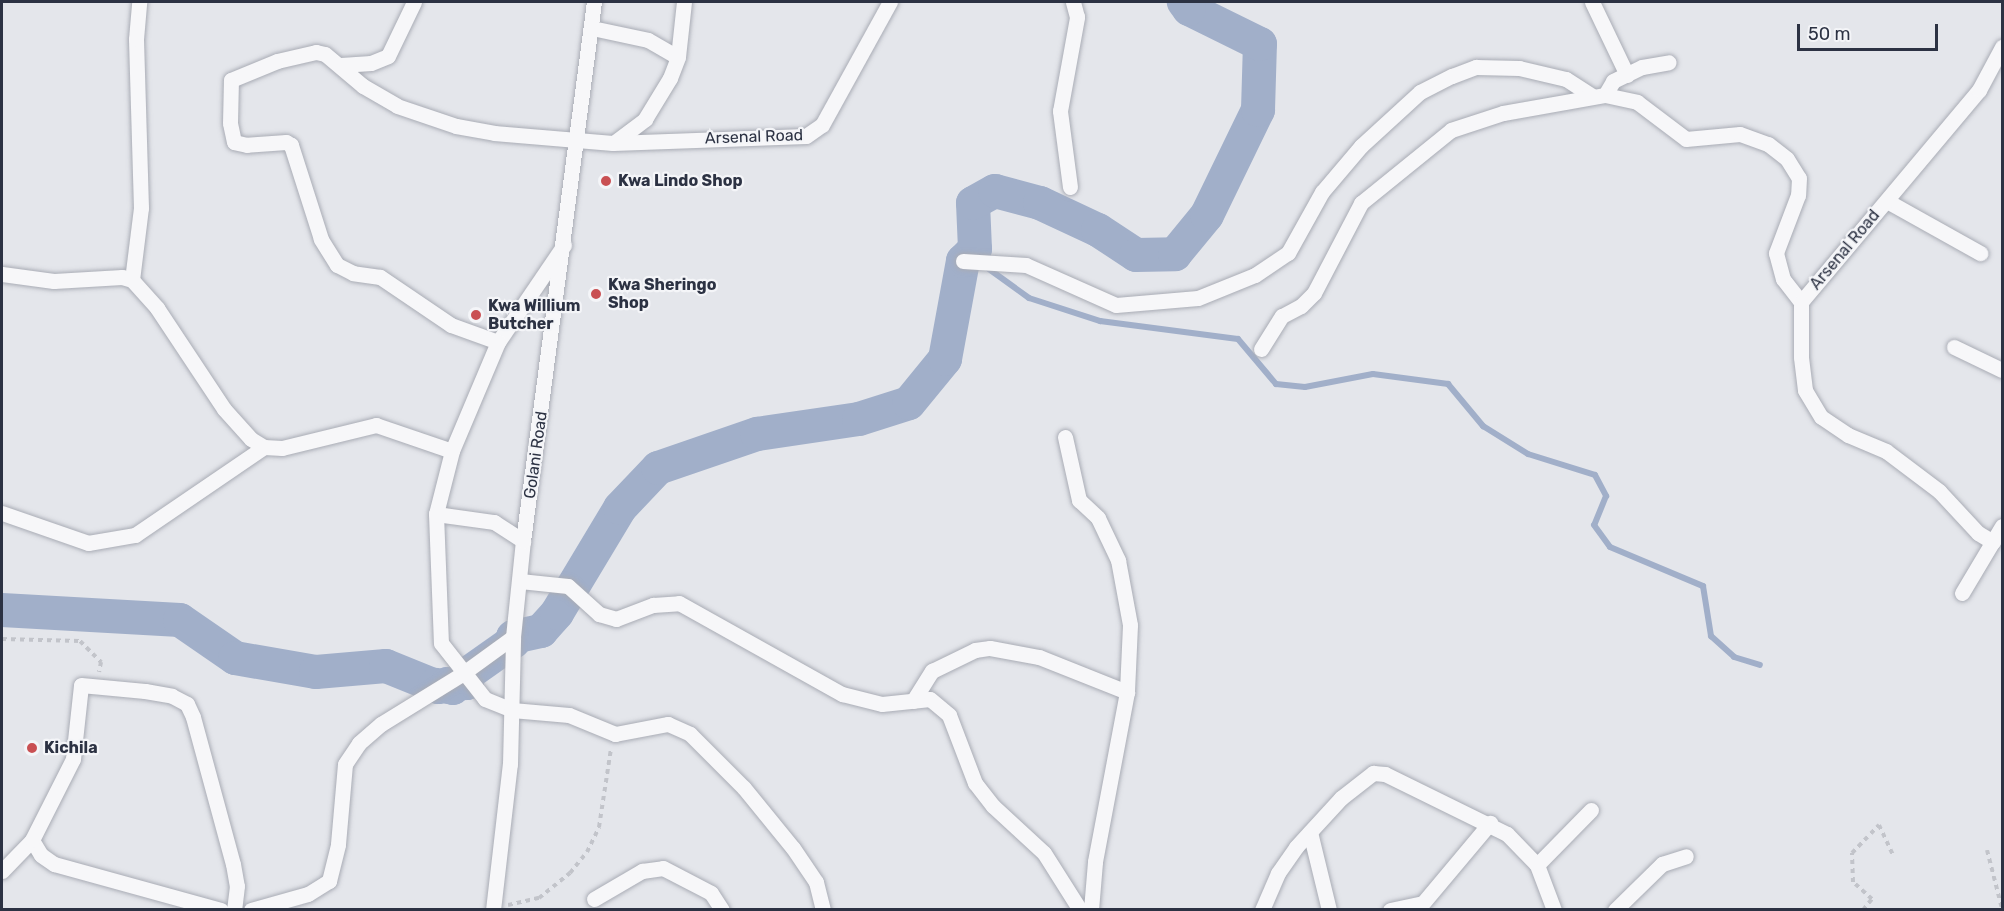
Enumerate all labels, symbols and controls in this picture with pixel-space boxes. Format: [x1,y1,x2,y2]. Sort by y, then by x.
scale bar [1800,12,1941,50]
text: 50 m [1808,23,1851,45]
street label: Arsenal Road [705,126,803,148]
place label: Kwa Lindo Shop [618,171,742,191]
marker: Kwa Lindo Shop [599,174,613,188]
street label: Arsenal Road [1806,206,1884,294]
place label: Kwa Sheringo Shop [608,275,716,313]
marker: Kwa Sheringo Shop [589,287,603,301]
place label: Kwa Willium Butcher [488,296,580,334]
marker: Kwa Willium Butcher [469,308,483,322]
street label: Golani Road [520,410,552,500]
place label: Kichila [44,738,98,758]
marker: Kichila [25,741,39,755]

